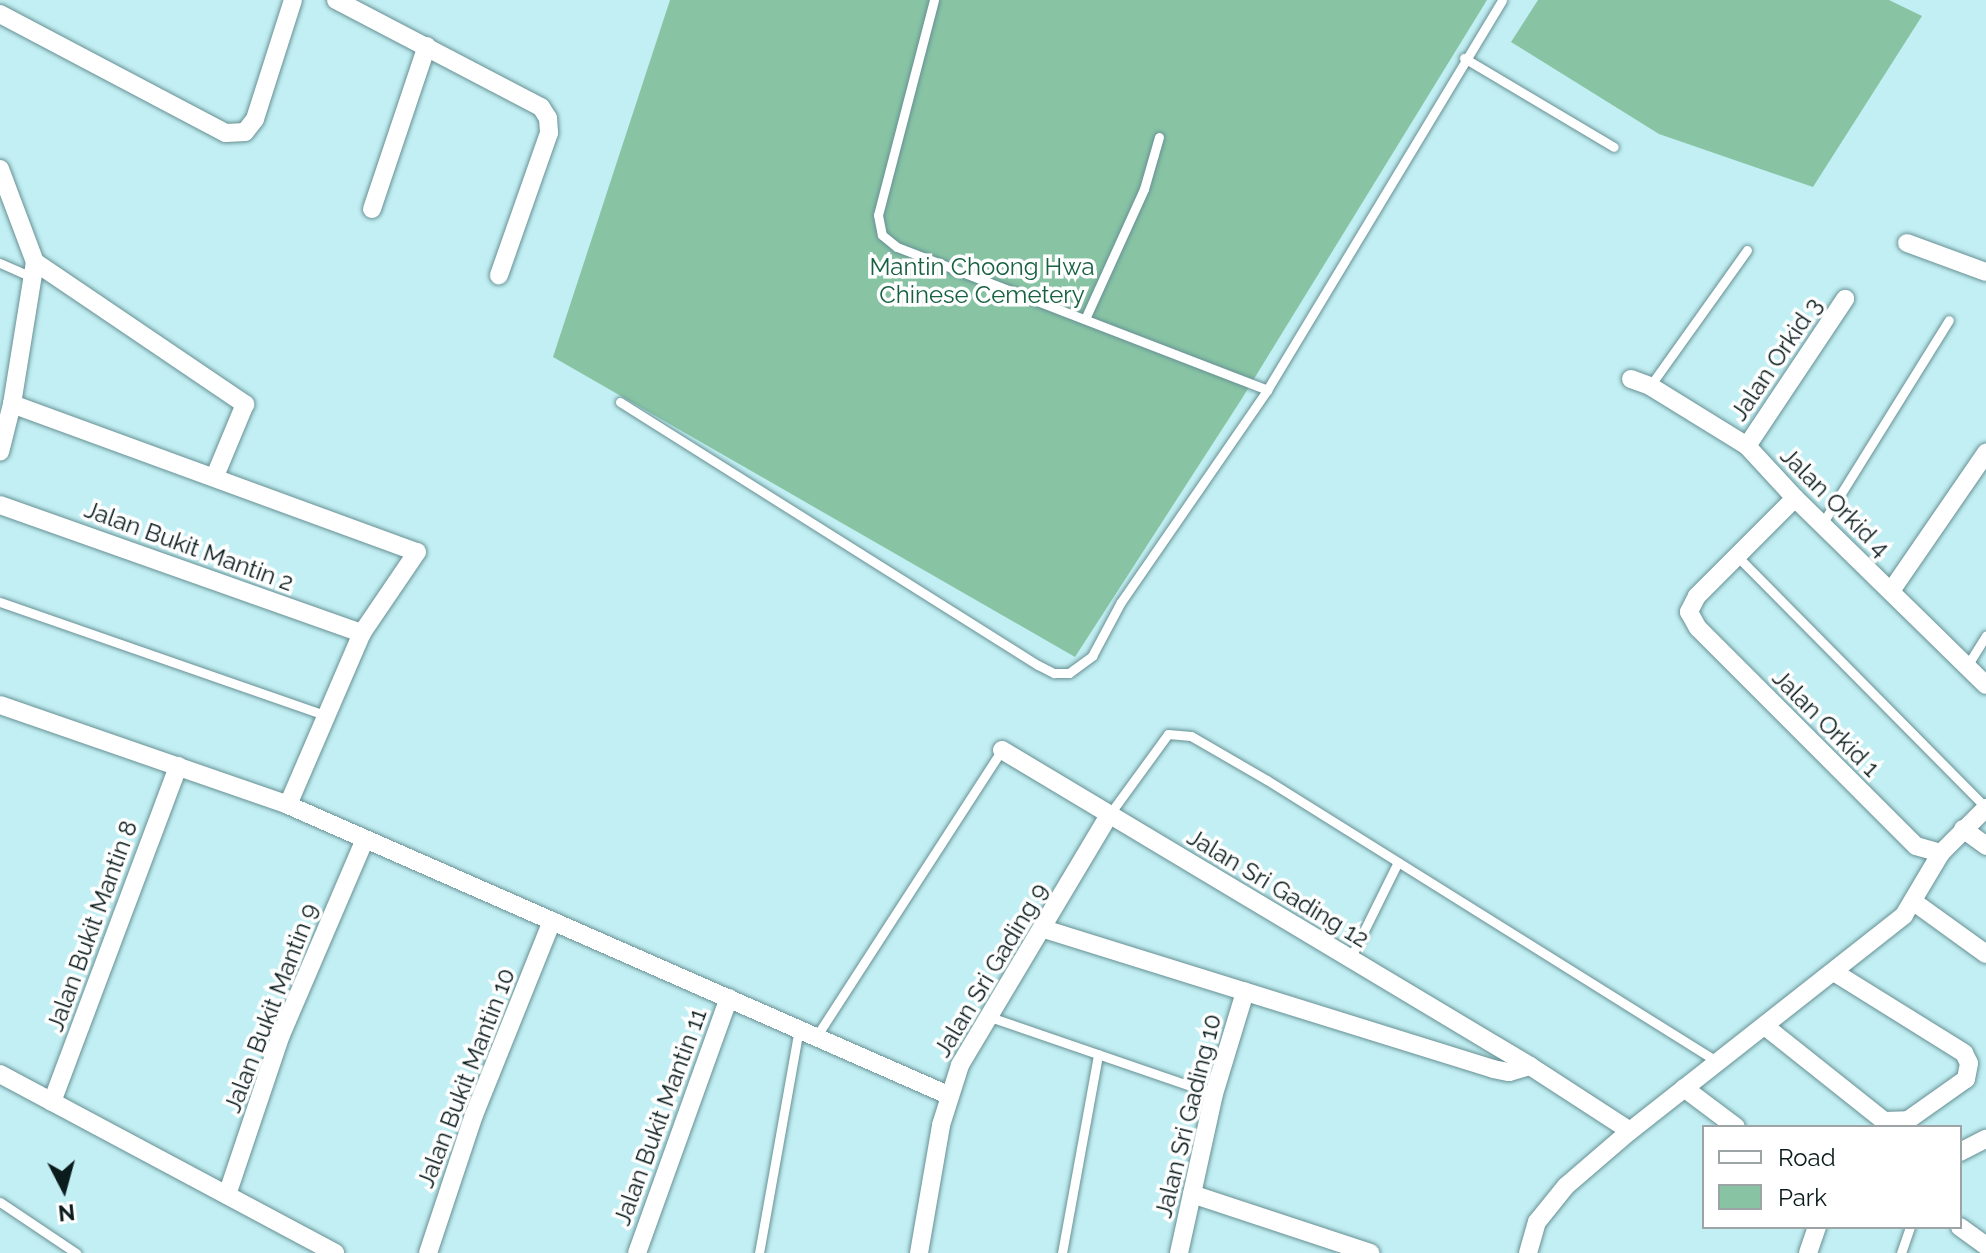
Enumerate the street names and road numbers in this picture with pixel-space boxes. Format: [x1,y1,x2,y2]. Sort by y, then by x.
street label: Jalan Orkid 3 [1724,292,1828,426]
street label: Jalan Orkid 4 [1774,441,1896,563]
street label: Jalan Bukit Mantin 2 [81,495,297,597]
street label: Jalan Orkid 1 [1766,663,1886,783]
street label: Jalan Bukit Mantin 8 [41,817,143,1035]
street label: Jalan Sri Gading 12 [1182,822,1374,954]
street label: Jalan Sri Gading 9 [928,878,1054,1062]
street label: Jalan Bukit Mantin 9 [218,899,324,1117]
street label: Jalan Bukit Mantin 10 [411,964,521,1192]
street label: Jalan Bukit Mantin 11 [607,1005,713,1229]
street label: Jalan Sri Gading 10 [1149,1011,1227,1221]

